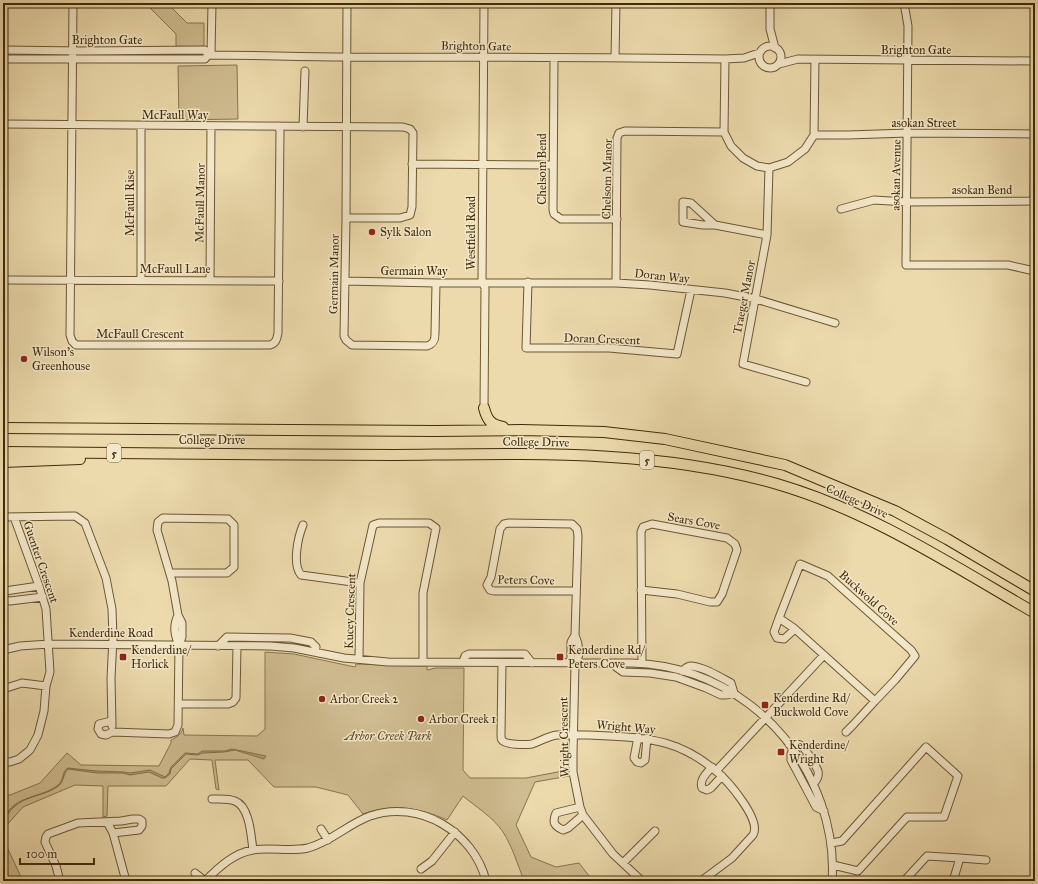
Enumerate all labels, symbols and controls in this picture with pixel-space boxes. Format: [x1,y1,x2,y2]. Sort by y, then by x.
street label: Brighton Gate [72,33,142,48]
street label: Brighton Gate [441,38,511,55]
street label: Brighton Gate [881,43,951,58]
street label: McFaull Way [142,108,209,122]
street label: asokan Street [891,116,957,130]
street label: Chelsom Bend [535,133,549,205]
street label: Chelsom Manor [599,138,615,219]
street label: asokan Avenue [888,139,904,211]
street label: McFaull Manor [192,162,208,243]
street label: McFaull Rise [123,170,137,236]
street label: asokan Bend [952,183,1012,197]
street label: Westfield Road [464,196,478,270]
place label: Sylk Salon [380,225,432,239]
marker: Sylk Salon [367,227,377,237]
street label: Germain Manor [326,233,342,314]
street label: Traeger Manor [730,259,759,335]
street label: McFaull Lane [140,262,210,276]
street label: Germain Way [380,264,448,278]
street label: Doran Way [634,266,691,286]
street label: McFaull Crescent [96,327,185,341]
street label: Doran Crescent [563,331,641,347]
place label: Wilson's Greenhouse [32,345,90,373]
marker: Wilson's Greenhouse [19,354,29,364]
street label: College Drive [179,433,245,448]
street label: College Drive [503,434,569,451]
road number: 5 [107,444,121,462]
road number: 5 [640,451,654,469]
street label: College Drive [823,481,890,522]
street label: Sears Cove [667,509,721,533]
street label: Guenter Crescent [20,519,62,605]
street label: Buckwold Cove [836,568,902,628]
street label: Kucey Crescent [342,572,358,649]
street label: Peters Cove [497,573,555,587]
street label: Kenderdine Road [69,626,153,640]
place label: Kenderdine/ Horlick [131,643,192,671]
place label: Kenderdine Rd/ Peters Cove [568,643,646,671]
marker: Kenderdine/ Horlick [118,652,128,662]
marker: Kenderdine Rd/ Peters Cove [555,652,565,662]
place label: Kenderdine Rd/ Buckwold Cove [773,691,851,719]
place label: Arbor Creek 2 [329,692,398,706]
marker: Arbor Creek 2 [317,694,327,704]
street label: Wright Crescent [556,696,573,777]
marker: Kenderdine Rd/ Buckwold Cove [760,700,770,710]
place label: Arbor Creek 1 [428,712,496,726]
marker: Arbor Creek 1 [416,714,426,724]
street label: Wright Way [596,717,656,738]
park label: Arbor Creek Park [342,729,432,743]
place label: Kenderdine/ Wright [789,738,850,767]
marker: Kenderdine/ Wright [776,747,786,757]
scale bar [20,840,94,866]
text: 100 m [26,847,57,861]

